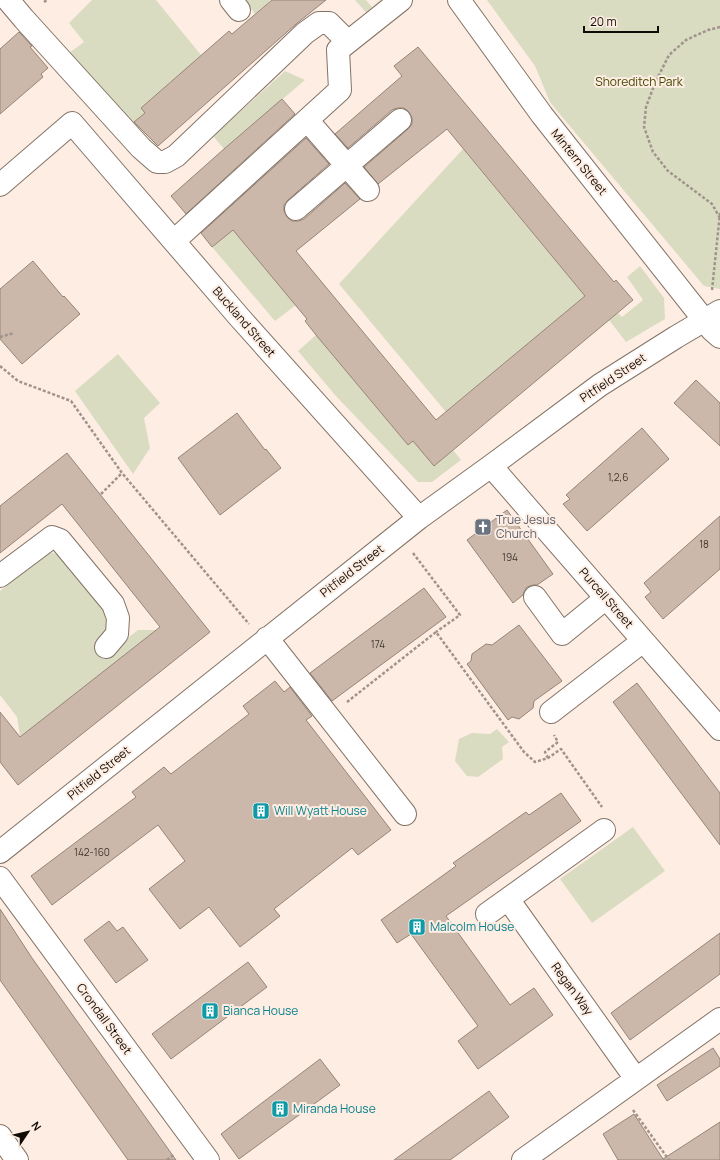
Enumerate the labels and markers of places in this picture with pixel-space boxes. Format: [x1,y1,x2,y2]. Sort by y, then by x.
place label: True Jesus Church [496,511,556,542]
church icon: True Jesus Church [473,517,493,537]
building icon: Will Wyatt House [251,801,271,821]
place label: Will Wyatt House [274,802,367,819]
building icon: Malcolm House [407,917,427,937]
place label: Malcolm House [430,918,514,935]
building icon: Bianca House [200,1001,220,1021]
place label: Bianca House [223,1002,298,1019]
building icon: Miranda House [270,1099,290,1119]
place label: Miranda House [293,1100,376,1117]

